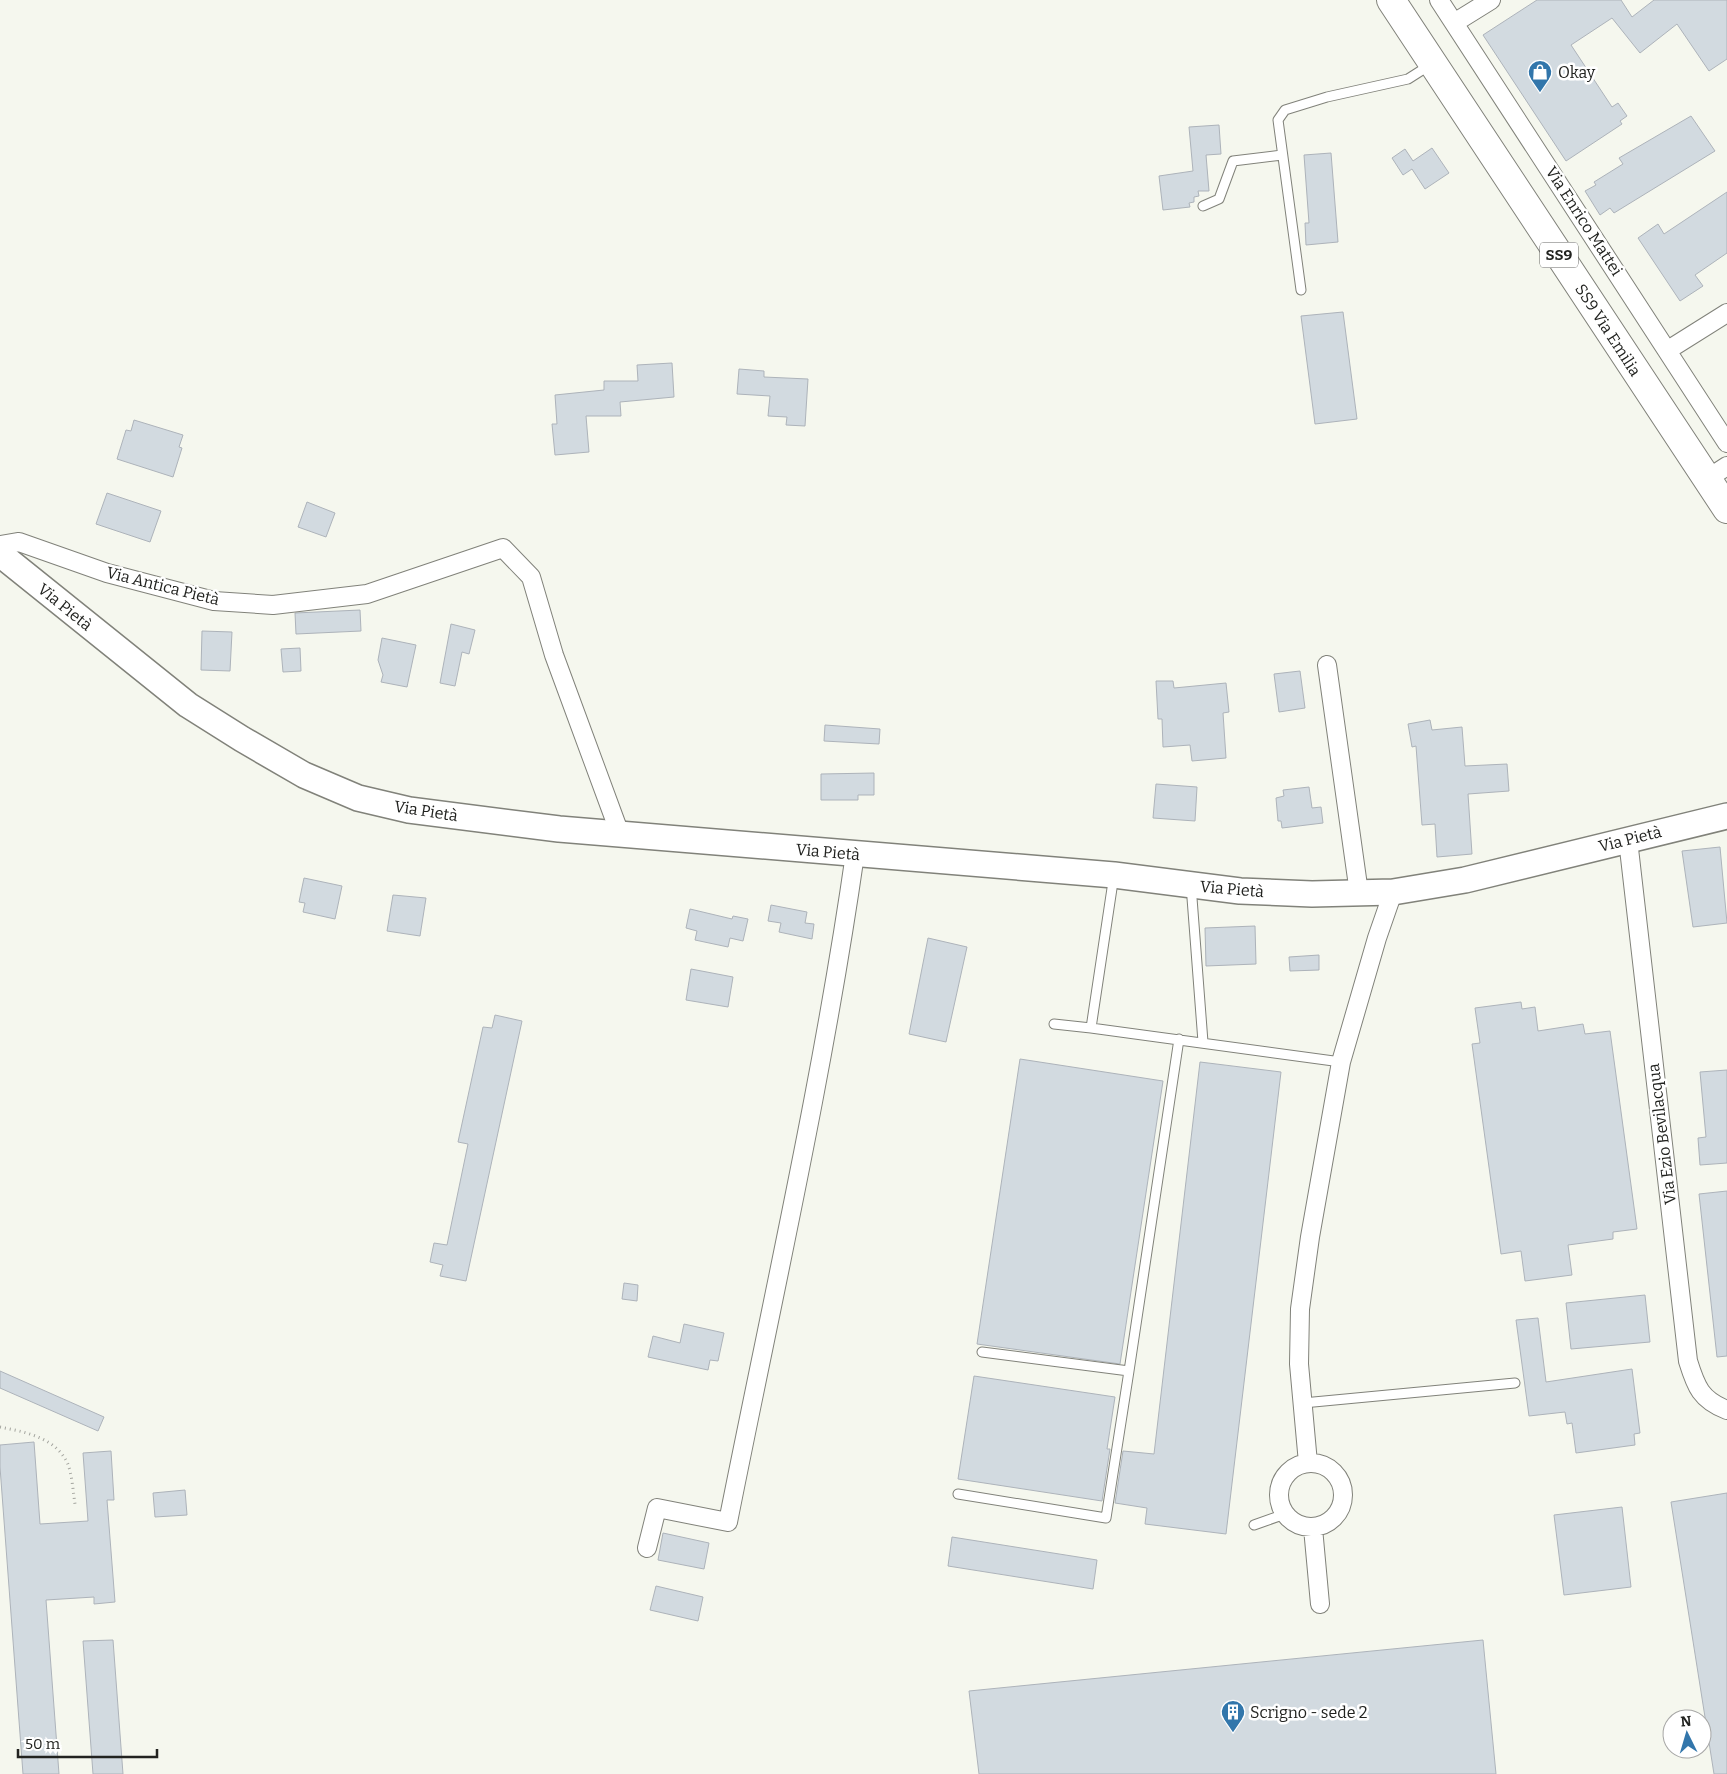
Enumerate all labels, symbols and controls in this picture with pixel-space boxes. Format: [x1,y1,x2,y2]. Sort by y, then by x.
shop icon: Okay [1527,59,1553,93]
place label: Okay [1558,63,1596,82]
street label: Via Enrico Mattei [1542,163,1626,279]
road number: SS9 [1540,242,1578,268]
street label: SS9 Via Emilia [1571,280,1645,380]
street label: Via Antica Pietà [105,563,222,609]
street label: Via Pietà [34,579,96,635]
street label: Via Pietà [393,797,459,825]
street label: Via Pietà [1597,822,1664,856]
street label: Via Pietà [795,840,861,864]
street label: Via Pietà [1199,877,1265,901]
street label: Via Ezio Bevilacqua [1644,1062,1680,1206]
building icon: Scrigno - sede 2 [1220,1699,1246,1733]
place label: Scrigno - sede 2 [1250,1703,1367,1722]
north arrow [1662,1709,1712,1759]
text: N [1680,1713,1692,1730]
scale bar [18,1726,156,1758]
text: 50 m [25,1735,61,1753]

